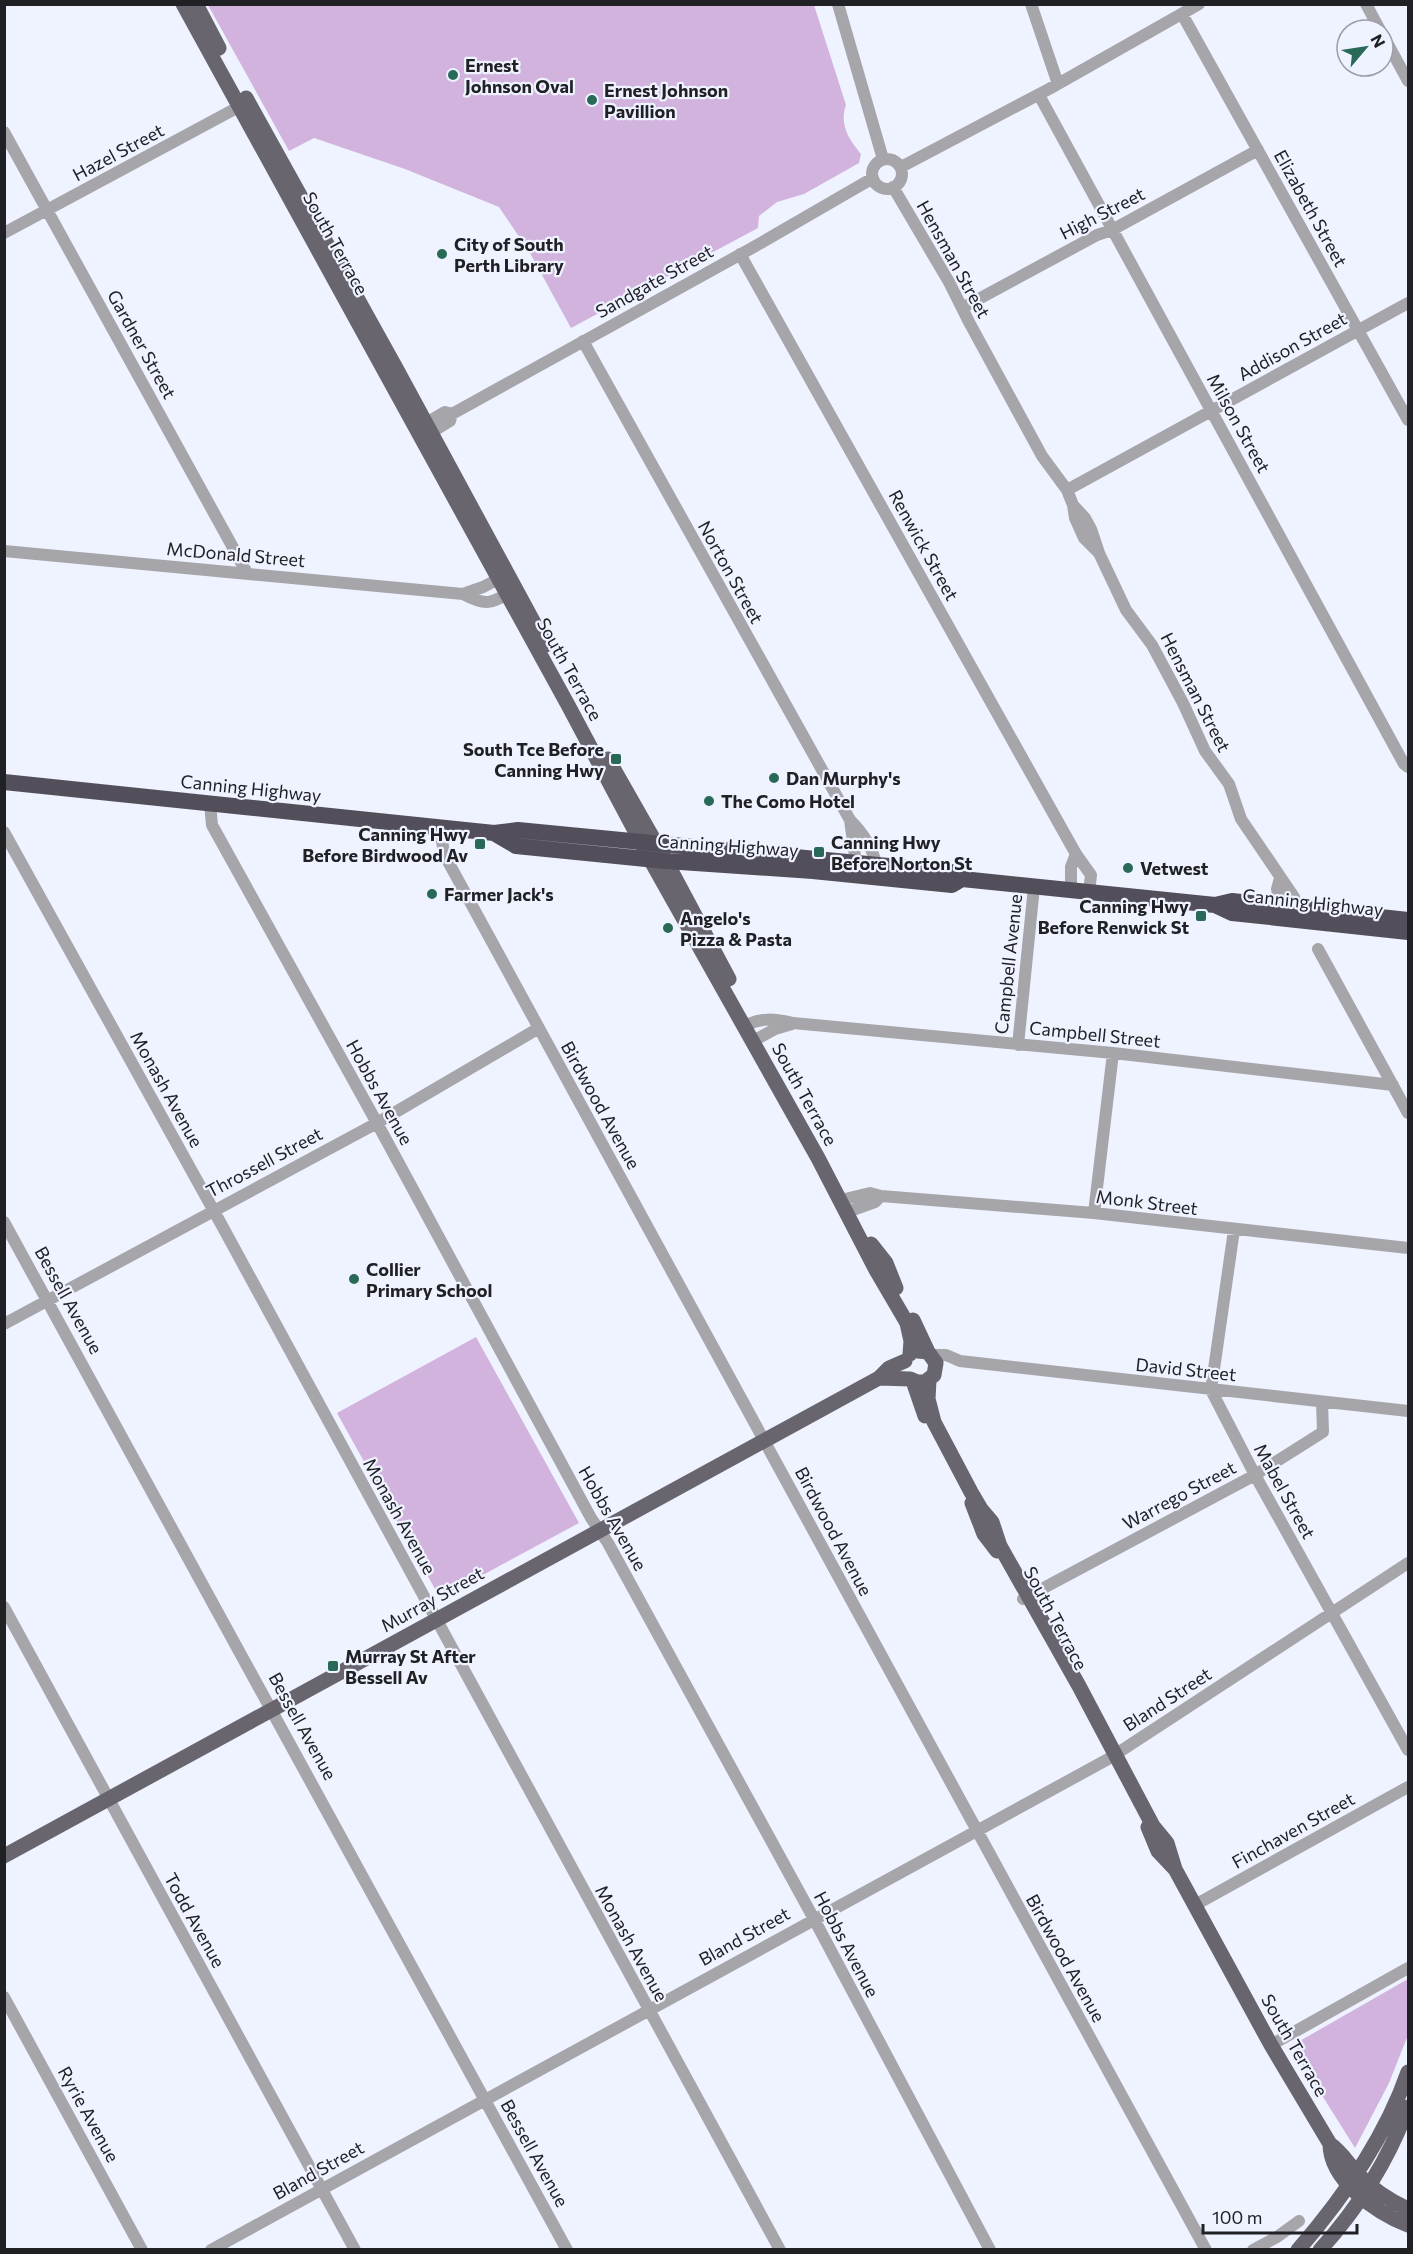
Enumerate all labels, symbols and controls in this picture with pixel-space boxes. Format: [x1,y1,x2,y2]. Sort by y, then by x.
north arrow [1335,18,1395,78]
text: N [1367,31,1390,50]
place label: Ernest Johnson Oval [465,54,574,97]
marker: Ernest Johnson Oval [446,68,460,82]
place label: Ernest Johnson Pavillion [604,79,728,122]
marker: Ernest Johnson Pavillion [585,93,599,107]
street label: Hazel Street [69,119,167,185]
street label: Elizabeth Street [1270,146,1352,270]
street label: High Street [1056,182,1148,244]
street label: South Terrace [299,188,373,298]
street label: Hensman Street [913,196,995,322]
place label: City of South Perth Library [454,233,564,276]
street label: Sandgate Street [591,240,717,322]
marker: City of South Perth Library [435,247,449,261]
street label: Gardner Street [103,286,181,402]
street label: Addison Street [1234,307,1350,385]
street label: Milson Street [1203,370,1275,476]
street label: Renwick Street [885,486,963,604]
street label: Norton Street [694,517,768,627]
street label: McDonald Street [166,537,306,571]
street label: South Terrace [533,614,607,724]
street label: Hensman Street [1156,629,1236,755]
place label: South Tce Before Canning Hwy [463,738,604,781]
marker: South Tce Before Canning Hwy [609,752,623,766]
place label: Dan Murphy's [786,767,901,789]
street label: Canning Highway [180,770,322,806]
marker: Dan Murphy's [767,771,781,785]
place label: The Como Hotel [721,790,855,812]
marker: The Como Hotel [702,794,716,808]
place label: Canning Hwy Before Birdwood Av [302,823,468,866]
street label: Canning Highway [657,829,799,861]
place label: Canning Hwy Before Norton St [831,831,973,874]
marker: Canning Hwy Before Birdwood Av [473,837,487,851]
marker: Canning Hwy Before Norton St [812,845,826,859]
place label: Vetwest [1140,857,1209,879]
marker: Vetwest [1121,861,1135,875]
place label: Farmer Jack's [444,883,554,905]
street label: Canning Highway [1242,884,1384,920]
marker: Farmer Jack's [425,887,439,901]
street label: Campbell Avenue [990,893,1026,1035]
place label: Canning Hwy Before Renwick St [1038,895,1189,938]
place label: Angelo's Pizza & Pasta [680,907,792,950]
marker: Canning Hwy Before Renwick St [1194,909,1208,923]
marker: Angelo's Pizza & Pasta [661,921,675,935]
street label: Campbell Street [1028,1016,1162,1052]
street label: Monash Avenue [126,1027,208,1151]
street label: Hobbs Avenue [342,1035,418,1149]
street label: Birdwood Avenue [557,1037,645,1173]
street label: South Terrace [768,1039,842,1149]
street label: Throssell Street [202,1122,326,1202]
street label: Monk Street [1095,1185,1199,1219]
street label: Bessell Avenue [30,1242,108,1358]
place label: Collier Primary School [366,1258,492,1301]
marker: Collier Primary School [347,1272,361,1286]
street label: David Street [1135,1353,1237,1385]
street label: Mabel Street [1250,1440,1320,1542]
street label: Monash Avenue [359,1454,441,1578]
street label: Warrego Street [1119,1456,1239,1534]
street label: Hobbs Avenue [574,1462,652,1574]
street label: Birdwood Avenue [791,1463,877,1599]
street label: Murray Street [377,1562,487,1636]
street label: South Terrace [1019,1562,1093,1674]
place label: Murray St After Bessell Av [345,1645,476,1688]
marker: Murray St After Bessell Av [326,1659,340,1673]
street label: Bland Street [1119,1662,1215,1736]
street label: Bessell Avenue [264,1668,342,1784]
street label: Finchaven Street [1228,1787,1358,1873]
street label: Todd Avenue [160,1869,230,1971]
street label: Monash Avenue [591,1881,673,2005]
street label: Hobbs Avenue [810,1887,884,2001]
street label: Birdwood Avenue [1022,1890,1110,2026]
street label: Bland Street [695,1902,793,1970]
street label: South Terrace [1257,1990,1333,2100]
street label: Ryrie Avenue [54,2062,124,2166]
street label: Bessell Avenue [496,2095,574,2211]
street label: Bland Street [269,2136,367,2204]
scale bar [1203,2197,1358,2235]
text: 100 m [1212,2206,1262,2228]

